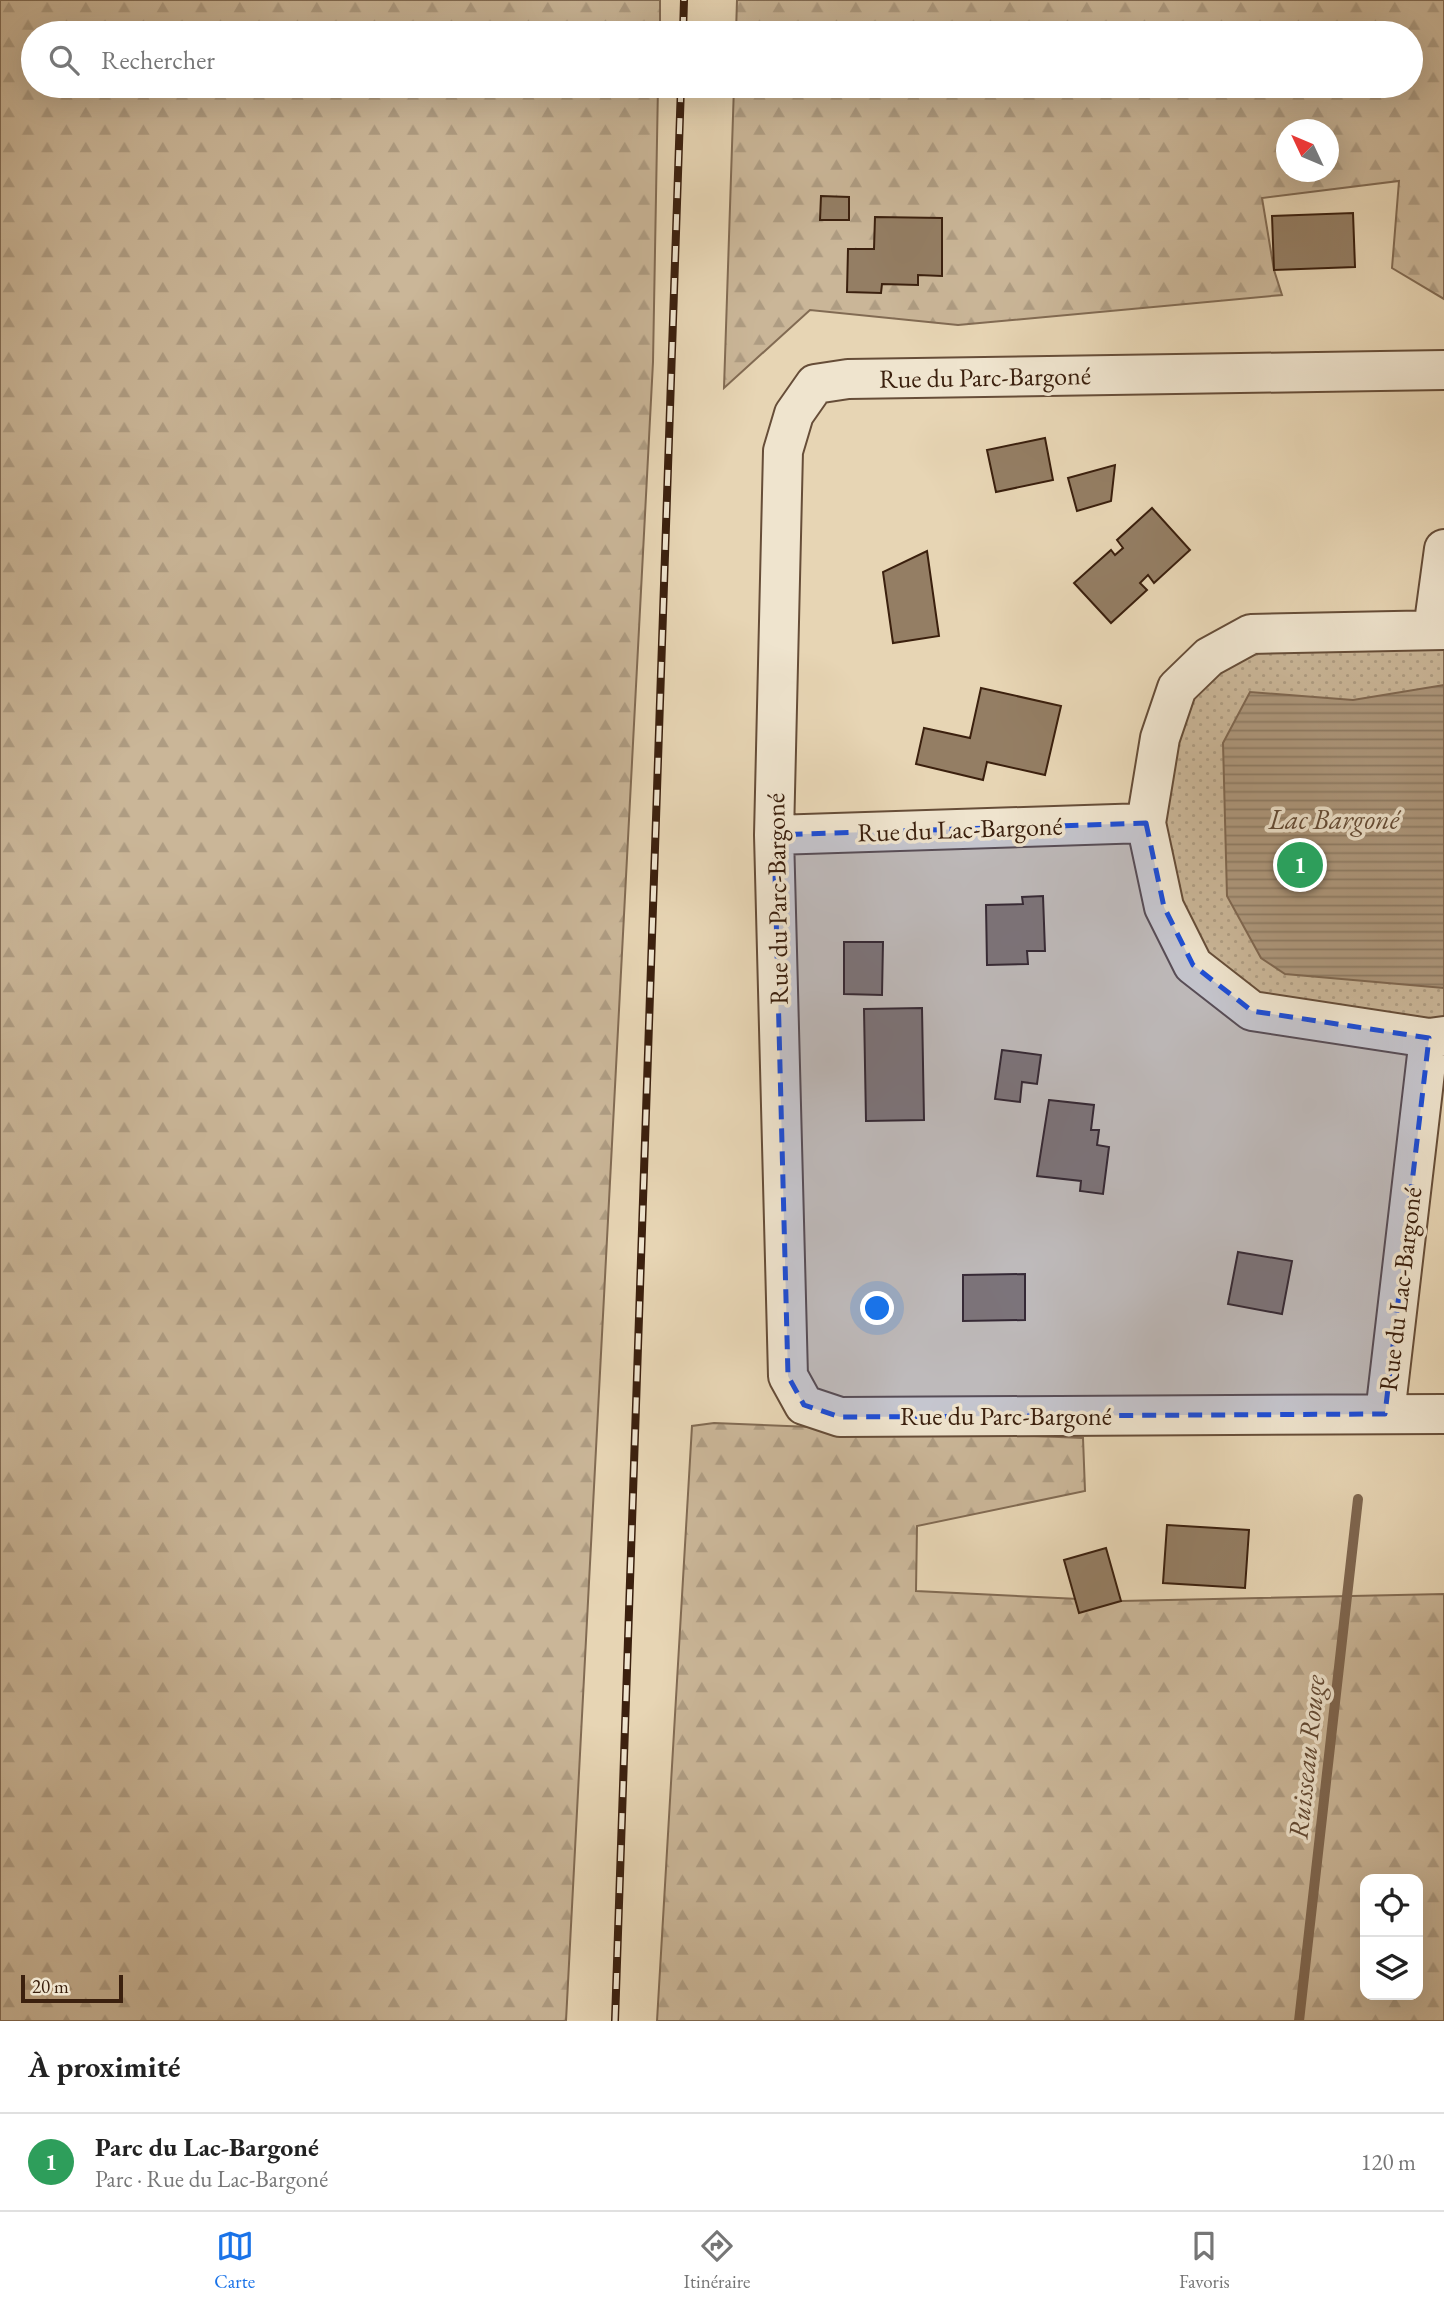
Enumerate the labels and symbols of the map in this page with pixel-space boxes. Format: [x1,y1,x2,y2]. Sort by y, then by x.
north arrow [1276,119,1339,182]
street label: Rue du Parc-Bargoné [879,358,1091,396]
street label: Rue du Parc-Bargoné [758,793,796,1005]
water label: Lac Bargoné [1268,801,1402,837]
street label: Rue du Lac-Bargoné [857,808,1063,850]
pin: 1 [1277,839,1323,891]
street label: Rue du Lac-Bargoné [1371,1185,1429,1393]
your location [860,1291,894,1325]
street label: Rue du Parc-Bargoné [900,1399,1112,1433]
water label: Ruisseau Rouge [1279,1673,1333,1841]
scale bar [21,1972,122,2004]

